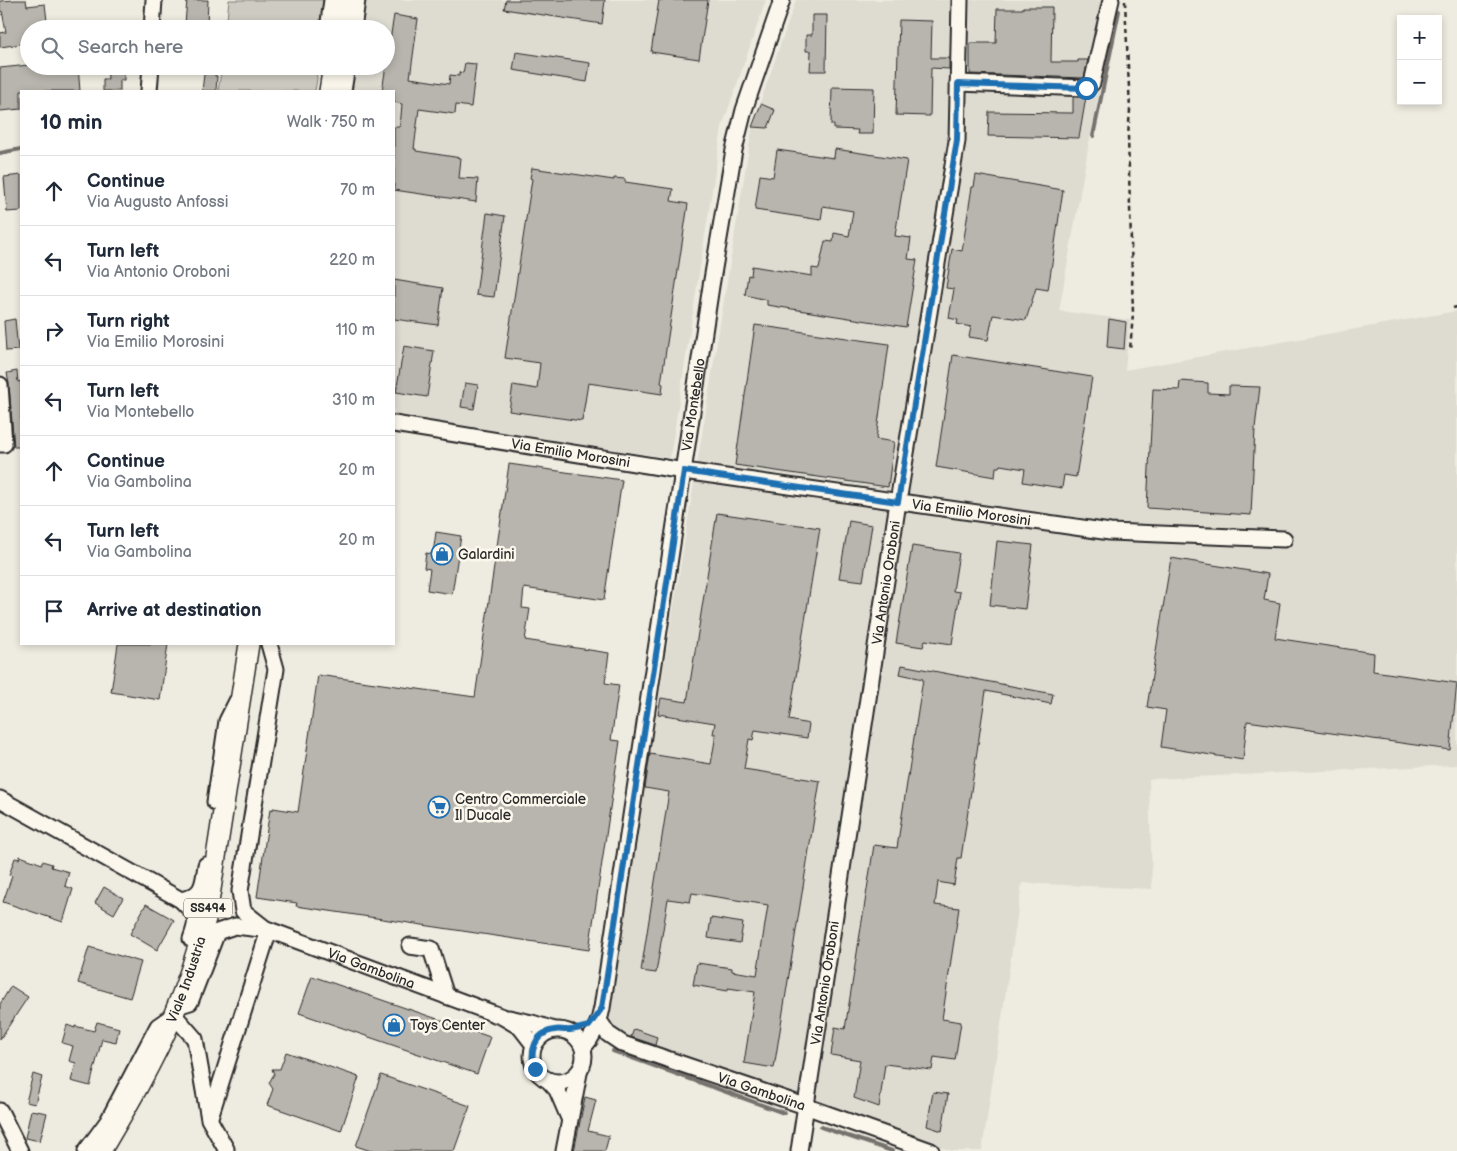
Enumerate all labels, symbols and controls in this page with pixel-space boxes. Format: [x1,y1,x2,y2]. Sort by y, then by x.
map controls [1397,15,1442,105]
button: + [1397,15,1442,60]
search box [20,20,395,75]
icon: search [38,34,66,62]
text: Search here [78,36,183,59]
button: − [1397,60,1442,105]
route start [1075,77,1098,100]
text: 10 min [40,110,102,135]
text: Walk · 750 m [287,113,375,132]
text: Continue [87,170,165,193]
icon: ahead [40,177,68,205]
text: 70 m [340,181,375,200]
text: Via Augusto Anfossi [87,193,228,212]
text: Turn left [87,240,159,263]
icon: left [40,247,68,275]
text: 220 m [329,251,375,270]
text: Via Antonio Oroboni [87,263,230,282]
text: Turn right [87,310,170,333]
icon: right [40,317,68,345]
text: 110 m [336,321,375,340]
text: Via Emilio Morosini [87,333,224,352]
street label: Via Montebello [678,357,709,453]
text: Turn left [87,380,159,403]
icon: left [40,387,68,415]
text: 310 m [332,391,375,410]
text: Via Montebello [87,403,194,422]
street label: Via Emilio Morosini [510,435,631,471]
text: Continue [87,450,165,473]
icon: ahead [40,457,68,485]
text: 20 m [339,461,375,480]
text: Via Gambolina [87,473,192,492]
street label: Via Emilio Morosini [911,495,1032,529]
street label: Via Antonio Oroboni [868,519,904,646]
text: Turn left [87,520,159,543]
icon: left [40,527,68,555]
text: 20 m [339,531,375,550]
shop icon: Galardini [430,542,454,566]
text: Via Gambolina [87,543,192,562]
place label: Galardini [458,546,515,563]
icon: arrive [40,597,68,625]
text: Arrive at destination [87,599,262,622]
place label: Centro Commerciale Il Ducale [455,791,586,824]
supermarket icon: Centro Commerciale Il Ducale [427,795,451,819]
road number: SS494 [184,898,232,918]
street label: Via Antonio Oroboni [807,920,842,1046]
street label: Viale Industria [163,934,209,1025]
street label: Via Gambolina [325,944,417,992]
shop icon: Toys Center [382,1013,406,1037]
place label: Toys Center [410,1017,486,1034]
route end [524,1058,547,1081]
street label: Via Gambolina [715,1068,808,1114]

